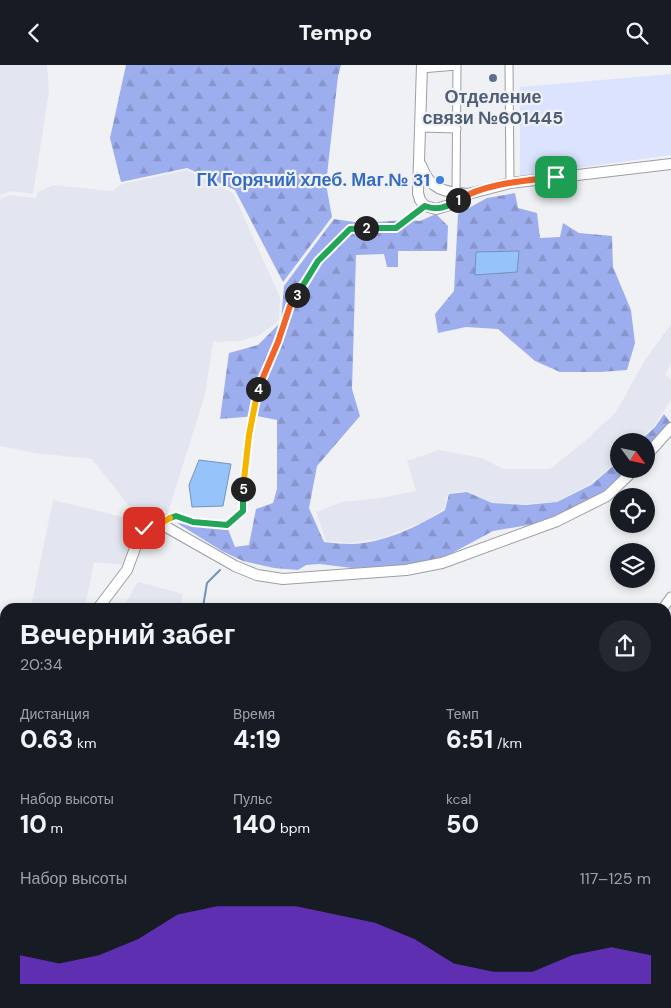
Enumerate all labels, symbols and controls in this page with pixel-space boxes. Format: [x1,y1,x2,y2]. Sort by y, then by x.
text: Tempo [299,18,372,47]
icon: back [20,19,48,47]
icon: search [623,19,651,47]
marker: Отделение связи №601445 [487,72,499,84]
place label: Отделение связи №601445 [423,85,563,130]
pin [535,156,577,198]
icon: arrive [542,163,570,191]
place label: ГК Горячий хлеб. Маг.№ 31 [197,168,430,192]
marker: ГК Горячий хлеб. Маг.№ 31 [434,174,446,186]
pin: 1 [446,187,470,213]
text: 1 [456,191,461,209]
pin: 2 [354,215,378,241]
text: 2 [362,219,371,237]
pin: 3 [284,283,310,307]
text: 3 [293,286,302,304]
pin: 4 [246,377,270,401]
text: 4 [254,380,263,398]
north arrow [610,433,655,477]
map controls [610,433,655,588]
pin: 5 [230,477,256,501]
text: 5 [239,480,248,498]
button: locate [610,488,655,533]
pin [123,507,165,549]
icon: check [130,514,158,542]
button: layers [610,543,655,588]
text: Вечерний забег [20,616,236,653]
button: share [599,620,651,672]
text: 20:34 [20,654,62,675]
text: Дистанция [20,705,90,723]
text: Время [233,705,275,723]
text: Темп [446,705,479,723]
text: 0.63 [20,723,73,756]
text: 4:19 [233,723,281,756]
text: 6:51 [446,723,493,756]
text: km [73,734,97,752]
text: /km [493,734,522,752]
text: Набор высоты [20,790,114,808]
text: Пульс [233,790,272,808]
text: kcal [446,790,471,808]
text: 10 [20,808,47,841]
text: 140 [233,808,276,841]
text: 50 [446,808,479,841]
text: m [47,819,63,837]
text: bpm [276,819,310,837]
text: Набор высоты [20,868,127,889]
text: 117–125 m [580,868,651,889]

